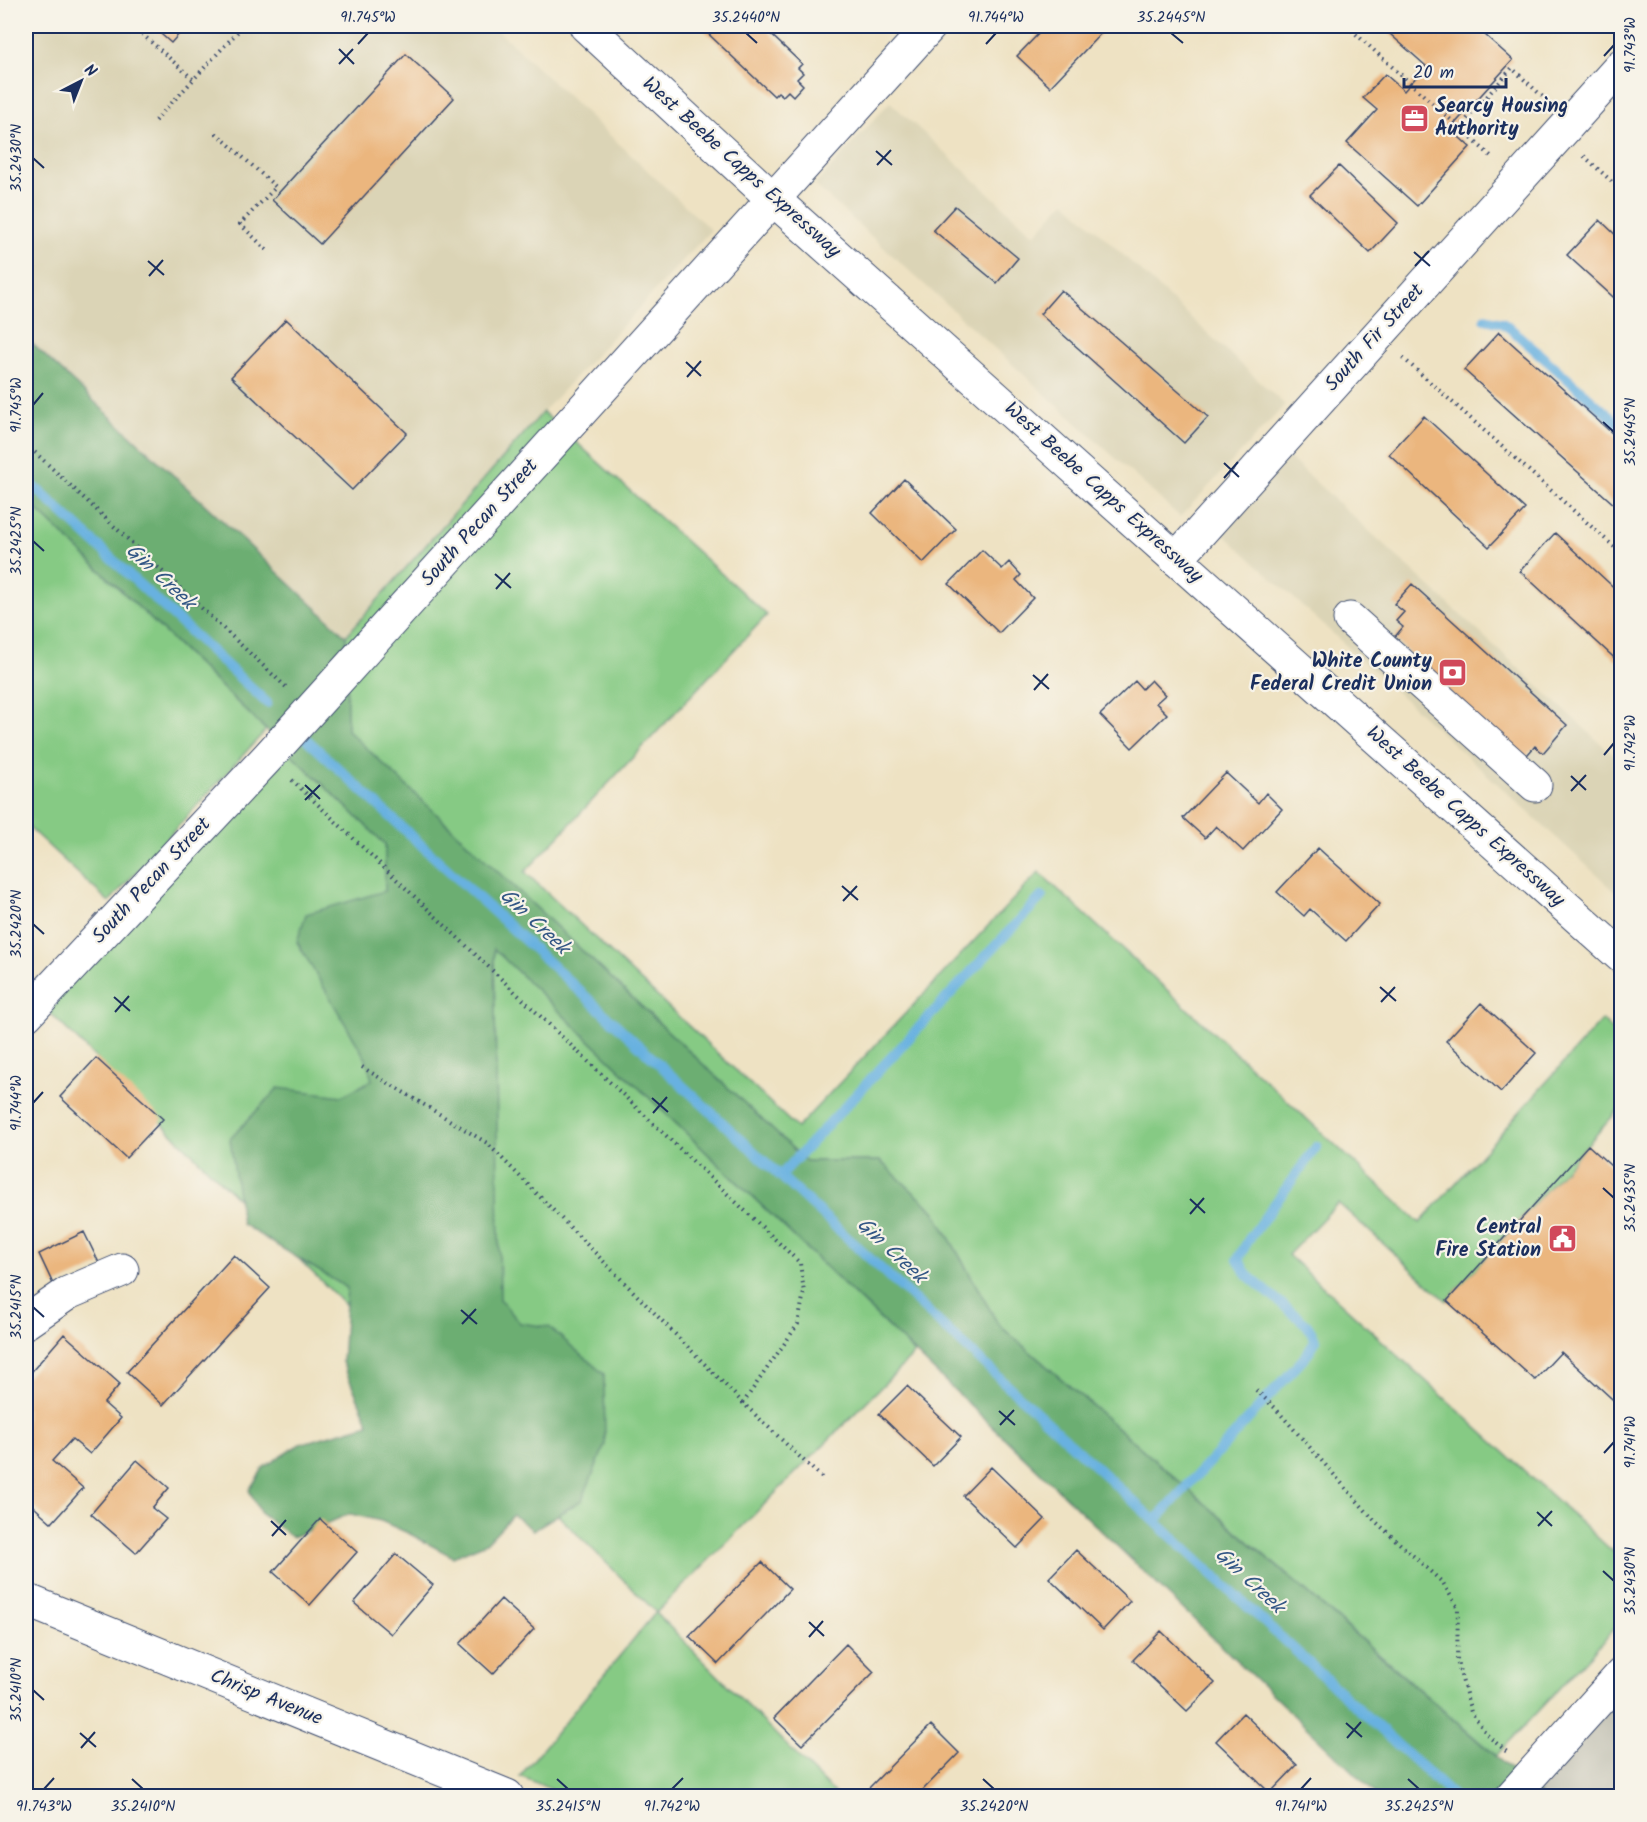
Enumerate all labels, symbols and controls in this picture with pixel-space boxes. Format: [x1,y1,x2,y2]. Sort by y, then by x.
text: 91.745°W [340,6,396,30]
text: 35.2440°N [712,6,780,30]
text: 91.744°W [968,6,1024,30]
text: 35.2445°N [1137,6,1205,30]
text: 91.743°W [1619,17,1643,73]
north arrow [51,51,111,111]
scale bar [1404,51,1506,89]
text: N [78,58,102,84]
text: 20 m [1413,59,1454,88]
street label: West Beebe Capps Expressway [634,69,848,267]
place label: Searcy Housing Authority [1435,91,1568,146]
office icon: Searcy Housing Authority [1398,103,1430,135]
text: 35.2430°N [5,124,29,192]
street label: South Fir Street [1317,276,1433,399]
text: 91.745°W [5,377,29,433]
street label: West Beebe Capps Expressway [996,394,1210,592]
text: 35.2445°N [1619,398,1643,466]
street label: South Pecan Street [413,451,547,594]
text: 35.2425°N [5,506,29,576]
water label: Gin Creek [117,536,205,620]
place label: White County Federal Credit Union [1250,646,1433,701]
bank icon: White County Federal Credit Union [1437,657,1469,689]
text: 91.742°W [1619,715,1643,771]
street label: West Beebe Capps Expressway [1358,718,1572,916]
street label: South Pecan Street [85,810,220,952]
water label: Gin Creek [491,881,579,965]
text: 35.2420°N [5,890,29,958]
text: 91.744°W [5,1075,29,1131]
text: 35.2435°N [1619,1163,1643,1233]
water label: Gin Creek [848,1210,936,1294]
place label: Central Fire Station [1436,1212,1542,1267]
public building icon: Central Fire Station [1546,1223,1578,1255]
text: 35.2415°N [5,1274,29,1340]
text: 91.741°W [1619,1416,1643,1468]
water label: Gin Creek [1206,1540,1294,1624]
text: 35.2430°N [1619,1547,1643,1615]
text: 35.2410°N [5,1658,29,1722]
street label: Chrisp Avenue [205,1661,327,1735]
text: 91.743°W [16,1795,72,1819]
text: 35.2410°N [111,1795,175,1819]
text: 35.2415°N [535,1795,601,1819]
text: 91.742°W [644,1795,700,1819]
text: 35.2420°N [960,1795,1028,1819]
text: 91.741°W [1275,1795,1327,1819]
text: 35.2425°N [1384,1795,1454,1819]

